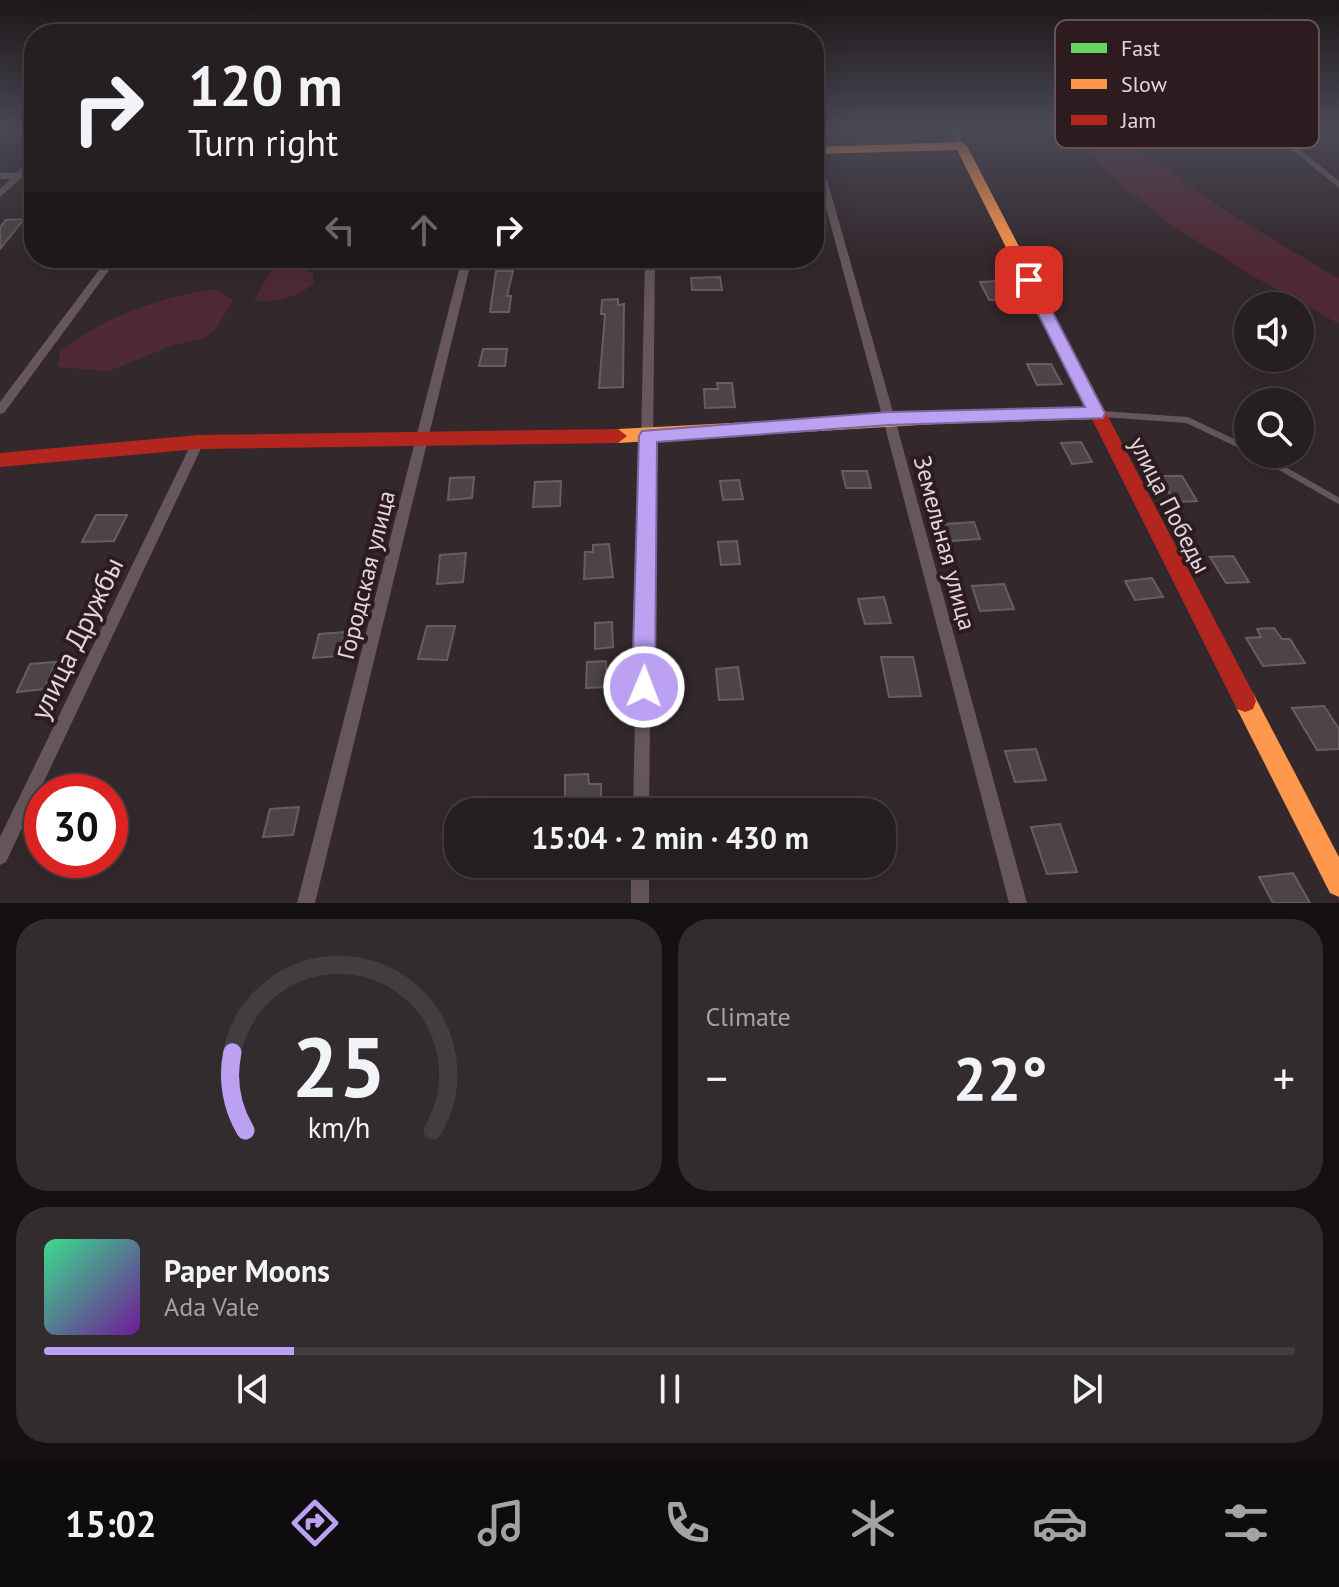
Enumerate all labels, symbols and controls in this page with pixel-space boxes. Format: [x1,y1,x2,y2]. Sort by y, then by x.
legend [1055,20,1319,148]
text: Fast [1121,34,1161,62]
text: 120 m [188,49,343,121]
icon: right [56,56,160,160]
text: Slow [1121,70,1167,98]
text: Jam [1120,106,1156,134]
text: Turn right [188,119,338,166]
icon: left [318,208,362,252]
icon: ahead [402,208,446,252]
icon: right [486,208,530,252]
pin [995,246,1063,314]
icon: arrive [1007,258,1051,302]
map controls [1234,292,1314,468]
button: sound [1234,292,1314,372]
button: search [1234,388,1314,468]
street label: улица Победы [1122,431,1218,579]
street label: Земельная улица [907,452,983,634]
street label: Городская улица [330,488,402,662]
street label: улица Дружбы [21,551,131,725]
position arrow [602,645,686,729]
speed limit sign: 30 [24,774,128,878]
text: 15:04 · 2 min · 430 m [531,818,809,857]
text: Climate [706,1000,791,1033]
text: 25 [292,1012,386,1120]
text: 22° [953,1039,1047,1117]
text: − [706,1049,728,1106]
text: + [1273,1049,1295,1106]
text: km/h [307,1109,370,1146]
text: Paper Moons [164,1251,330,1290]
text: Ada Vale [164,1290,259,1323]
icon: previous [231,1367,275,1411]
icon: pause [648,1367,692,1411]
icon: next [1065,1367,1109,1411]
icon: directions [287,1495,343,1551]
icon: music [473,1495,529,1551]
icon: phone [659,1495,715,1551]
icon: climate [845,1495,901,1551]
icon: car [1032,1495,1088,1551]
icon: filters [1218,1495,1274,1551]
text: 15:02 [65,1500,156,1547]

